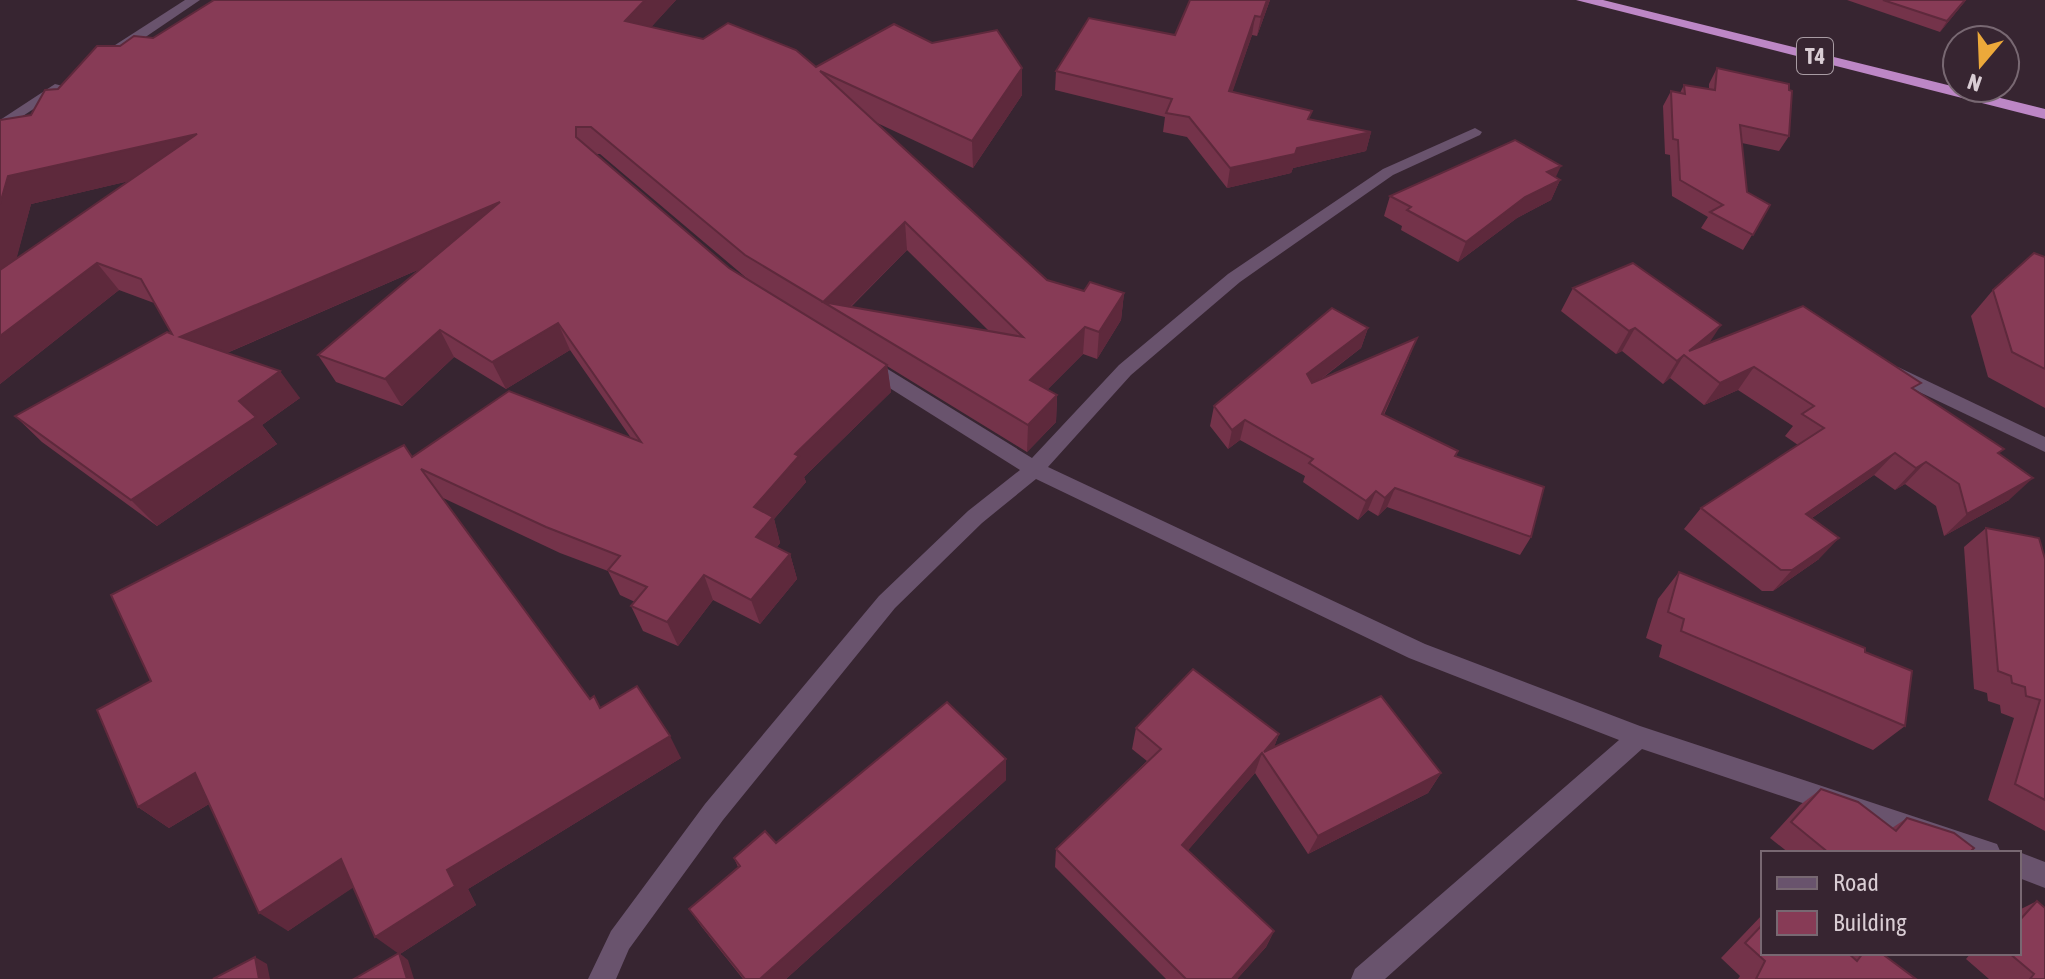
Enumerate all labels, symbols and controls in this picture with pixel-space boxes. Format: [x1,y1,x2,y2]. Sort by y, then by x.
north arrow [1941,24,2021,104]
road number: T4 [1797,38,1833,74]
text: N [1964,69,1985,97]
legend [1761,851,2021,955]
text: Road [1833,869,1879,896]
text: Building [1833,909,1907,936]

